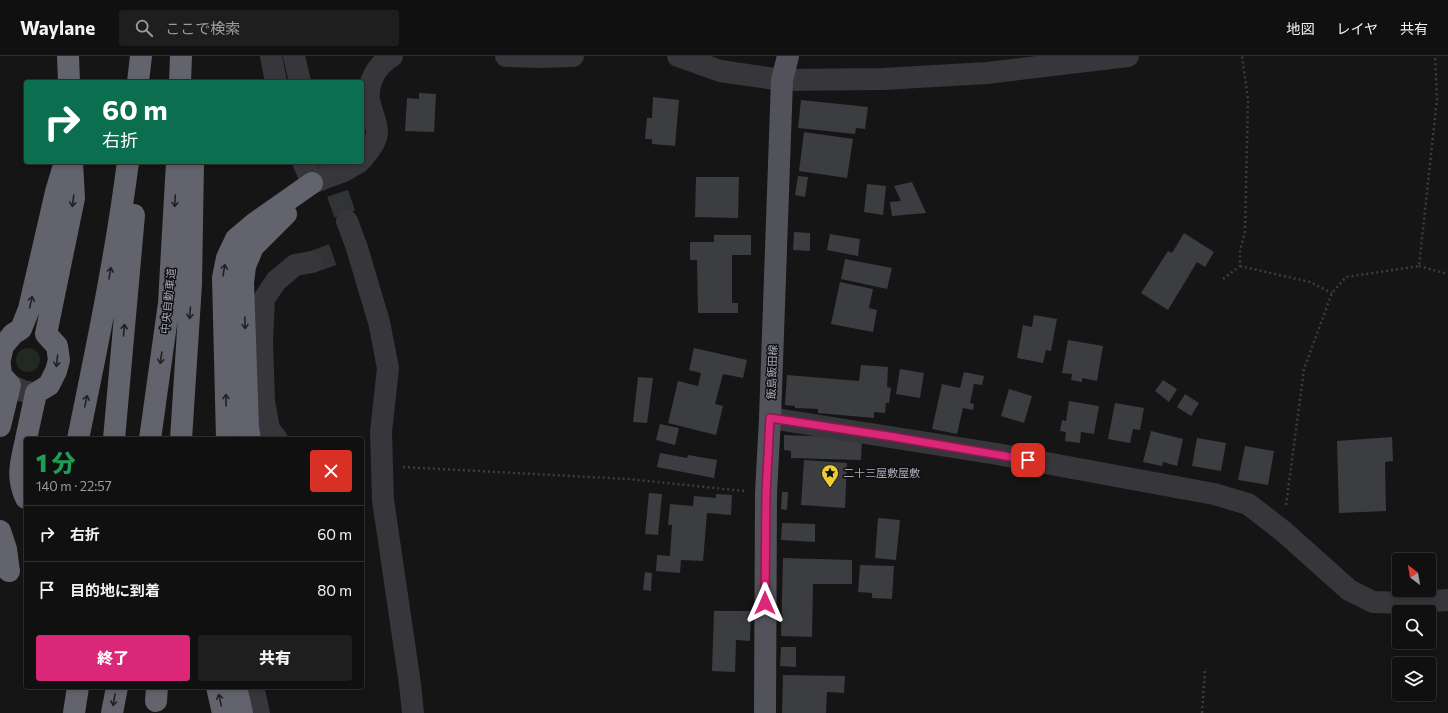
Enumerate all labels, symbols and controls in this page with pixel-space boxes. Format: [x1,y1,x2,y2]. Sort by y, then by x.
search box [119,10,399,46]
text: Waylane [20,16,95,39]
icon: search [133,17,155,39]
text: ここで検索 [165,19,240,37]
text: 地図 [1286,20,1314,37]
text: レイヤ [1336,20,1378,37]
text: 共有 [1400,20,1428,37]
text: 60 m [102,92,168,126]
icon: right [36,96,88,148]
text: 右折 [102,129,138,151]
one-way arrow [69,194,77,207]
one-way arrow [171,194,179,207]
one-way arrow [221,264,229,277]
one-way arrow [107,267,115,280]
street label: 中央自動車道 [158,267,177,334]
one-way arrow [27,296,35,309]
one-way arrow [186,306,193,319]
one-way arrow [241,316,249,329]
one-way arrow [120,324,127,337]
street label: 飯島飯田線 [764,344,779,400]
one-way arrow [157,351,165,364]
one-way arrow [54,354,61,367]
one-way arrow [222,394,230,407]
one-way arrow [82,395,90,408]
pin [1011,443,1045,477]
text: 1 分 [36,448,76,477]
icon: arrive [1017,449,1039,471]
button: close [310,450,352,492]
place icon: 二十三屋敷屋敷 [820,463,840,488]
place label: 二十三屋敷屋敷 [843,466,920,479]
text: 140 m · 22:57 [36,478,112,494]
icon: right [36,523,58,545]
text: 右折 [70,525,100,543]
text: 60 m [317,525,352,543]
north arrow [1392,553,1436,597]
map controls [1392,553,1436,701]
icon: arrive [36,579,58,601]
text: 目的地に到着 [70,581,160,599]
text: 80 m [317,581,352,599]
position arrow [744,582,786,624]
button: search [1392,605,1436,649]
button: 終了 [36,635,190,681]
button: 共有 [198,635,352,681]
button: layers [1392,657,1436,701]
one-way arrow [110,693,118,706]
one-way arrow [216,694,224,707]

